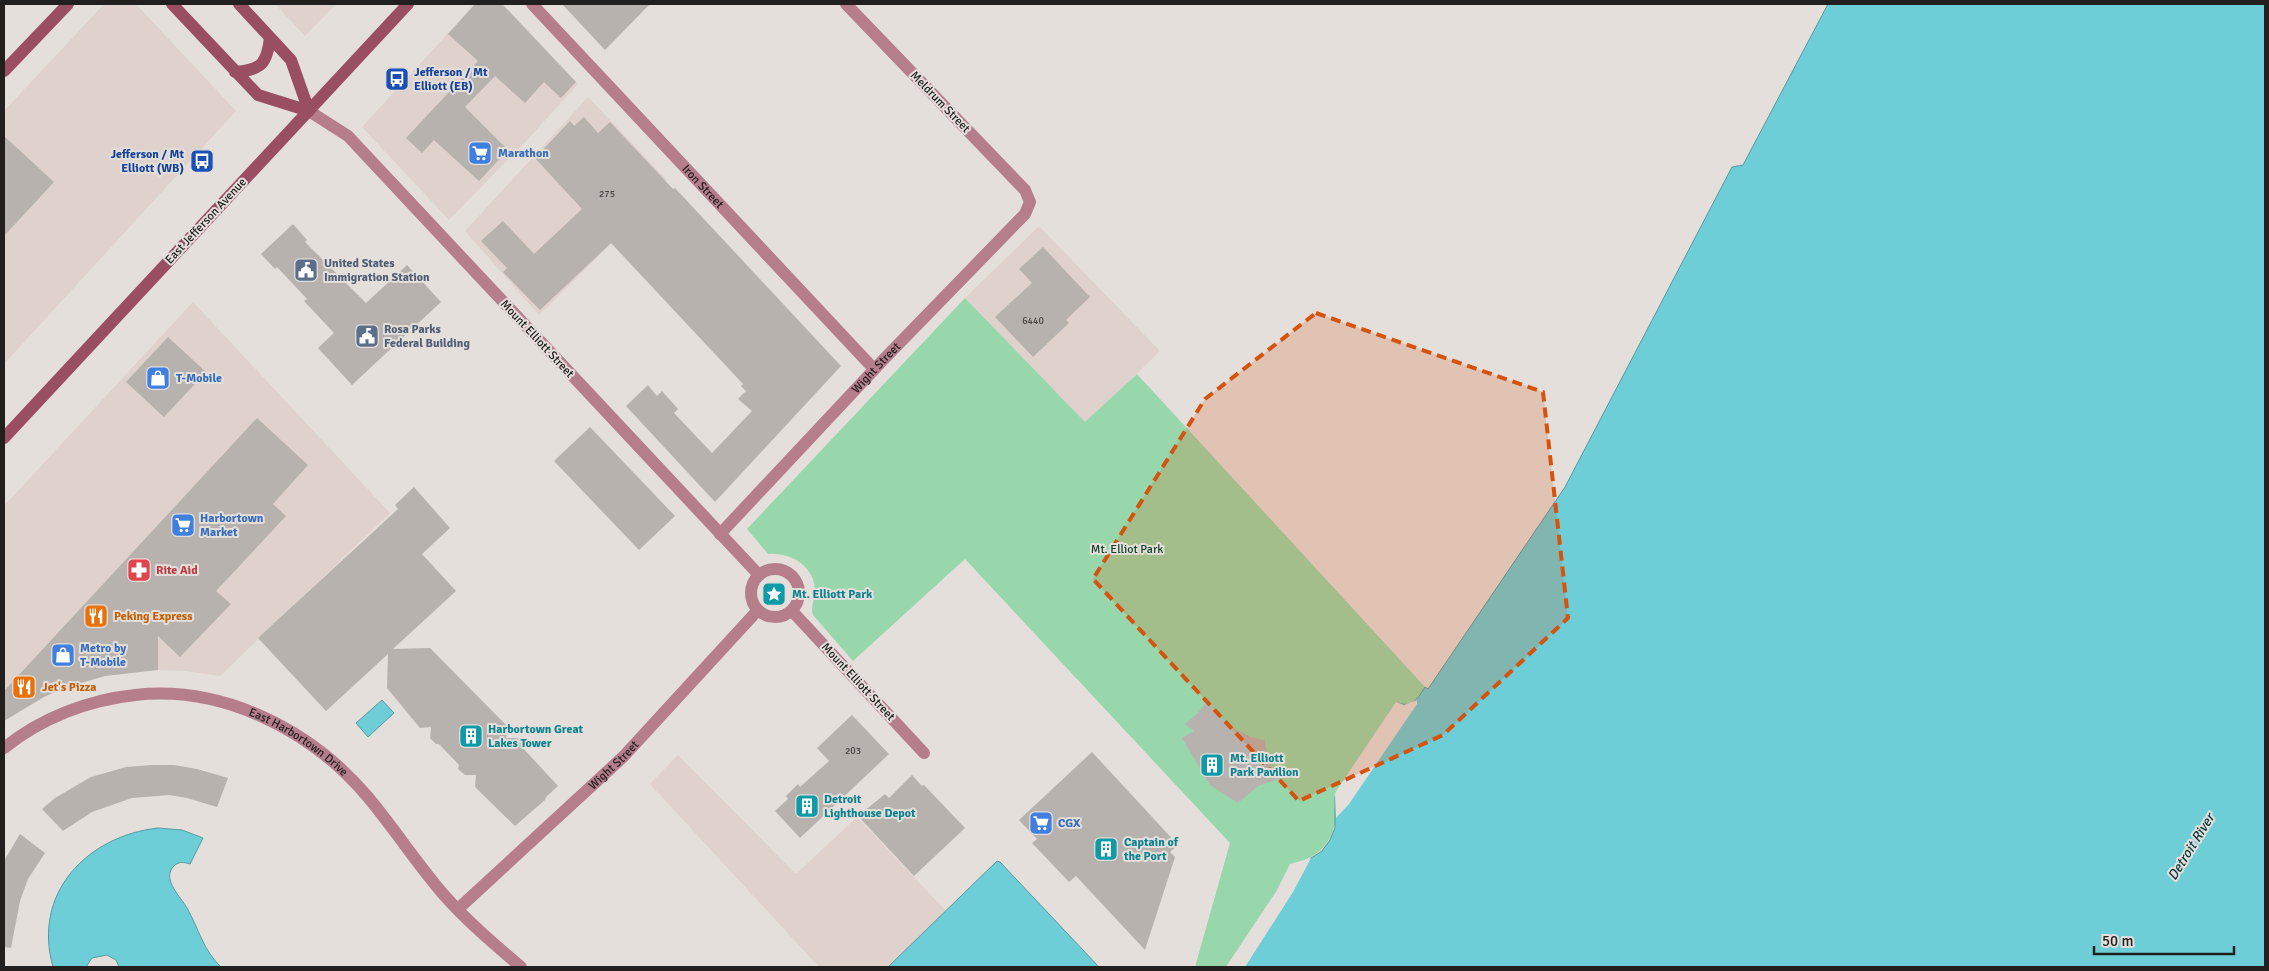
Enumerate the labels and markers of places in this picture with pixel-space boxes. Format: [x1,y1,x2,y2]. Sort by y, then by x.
place label: Jefferson / Mt Elliott (EB) [414,65,488,94]
bus stop icon: Jefferson / Mt Elliott (EB) [384,66,410,92]
supermarket icon: Marathon [467,140,493,166]
place label: Marathon [498,146,549,161]
place label: Jefferson / Mt Elliott (WB) [110,147,184,176]
bus stop icon: Jefferson / Mt Elliott (WB) [189,148,215,174]
place label: United States Immigration Station [324,256,430,285]
public building icon: United States Immigration Station [293,257,319,283]
place label: Rosa Parks Federal Building [384,322,470,351]
public building icon: Rosa Parks Federal Building [354,323,380,349]
shop icon: T-Mobile [145,365,171,391]
place label: T-Mobile [176,371,222,386]
place label: Harbortown Market [200,511,264,540]
supermarket icon: Harbortown Market [170,512,196,538]
pharmacy icon: Rite Aid [126,557,152,583]
place label: Rite Aid [156,563,198,578]
place icon: Mt. Elliott Park [761,581,787,607]
place label: Mt. Elliott Park [792,587,873,602]
restaurant icon: Peking Express [83,603,109,629]
place label: Peking Express [114,609,193,624]
place label: Metro by T-Mobile [80,641,126,670]
shop icon: Metro by T-Mobile [50,642,76,668]
restaurant icon: Jet's Pizza [11,674,37,700]
place label: Jet's Pizza [42,680,96,695]
place label: Harbortown Great Lakes Tower [488,722,583,751]
building icon: Harbortown Great Lakes Tower [458,723,484,749]
place label: Mt. Elliott Park Pavilion [1230,751,1299,780]
building icon: Mt. Elliott Park Pavilion [1199,752,1225,778]
place label: Detroit Lighthouse Depot [824,792,916,821]
building icon: Detroit Lighthouse Depot [794,793,820,819]
supermarket icon: CGX [1028,810,1054,836]
place label: CGX [1058,816,1081,831]
place label: Captain of the Port [1123,835,1179,864]
building icon: Captain of the Port [1093,836,1119,862]

